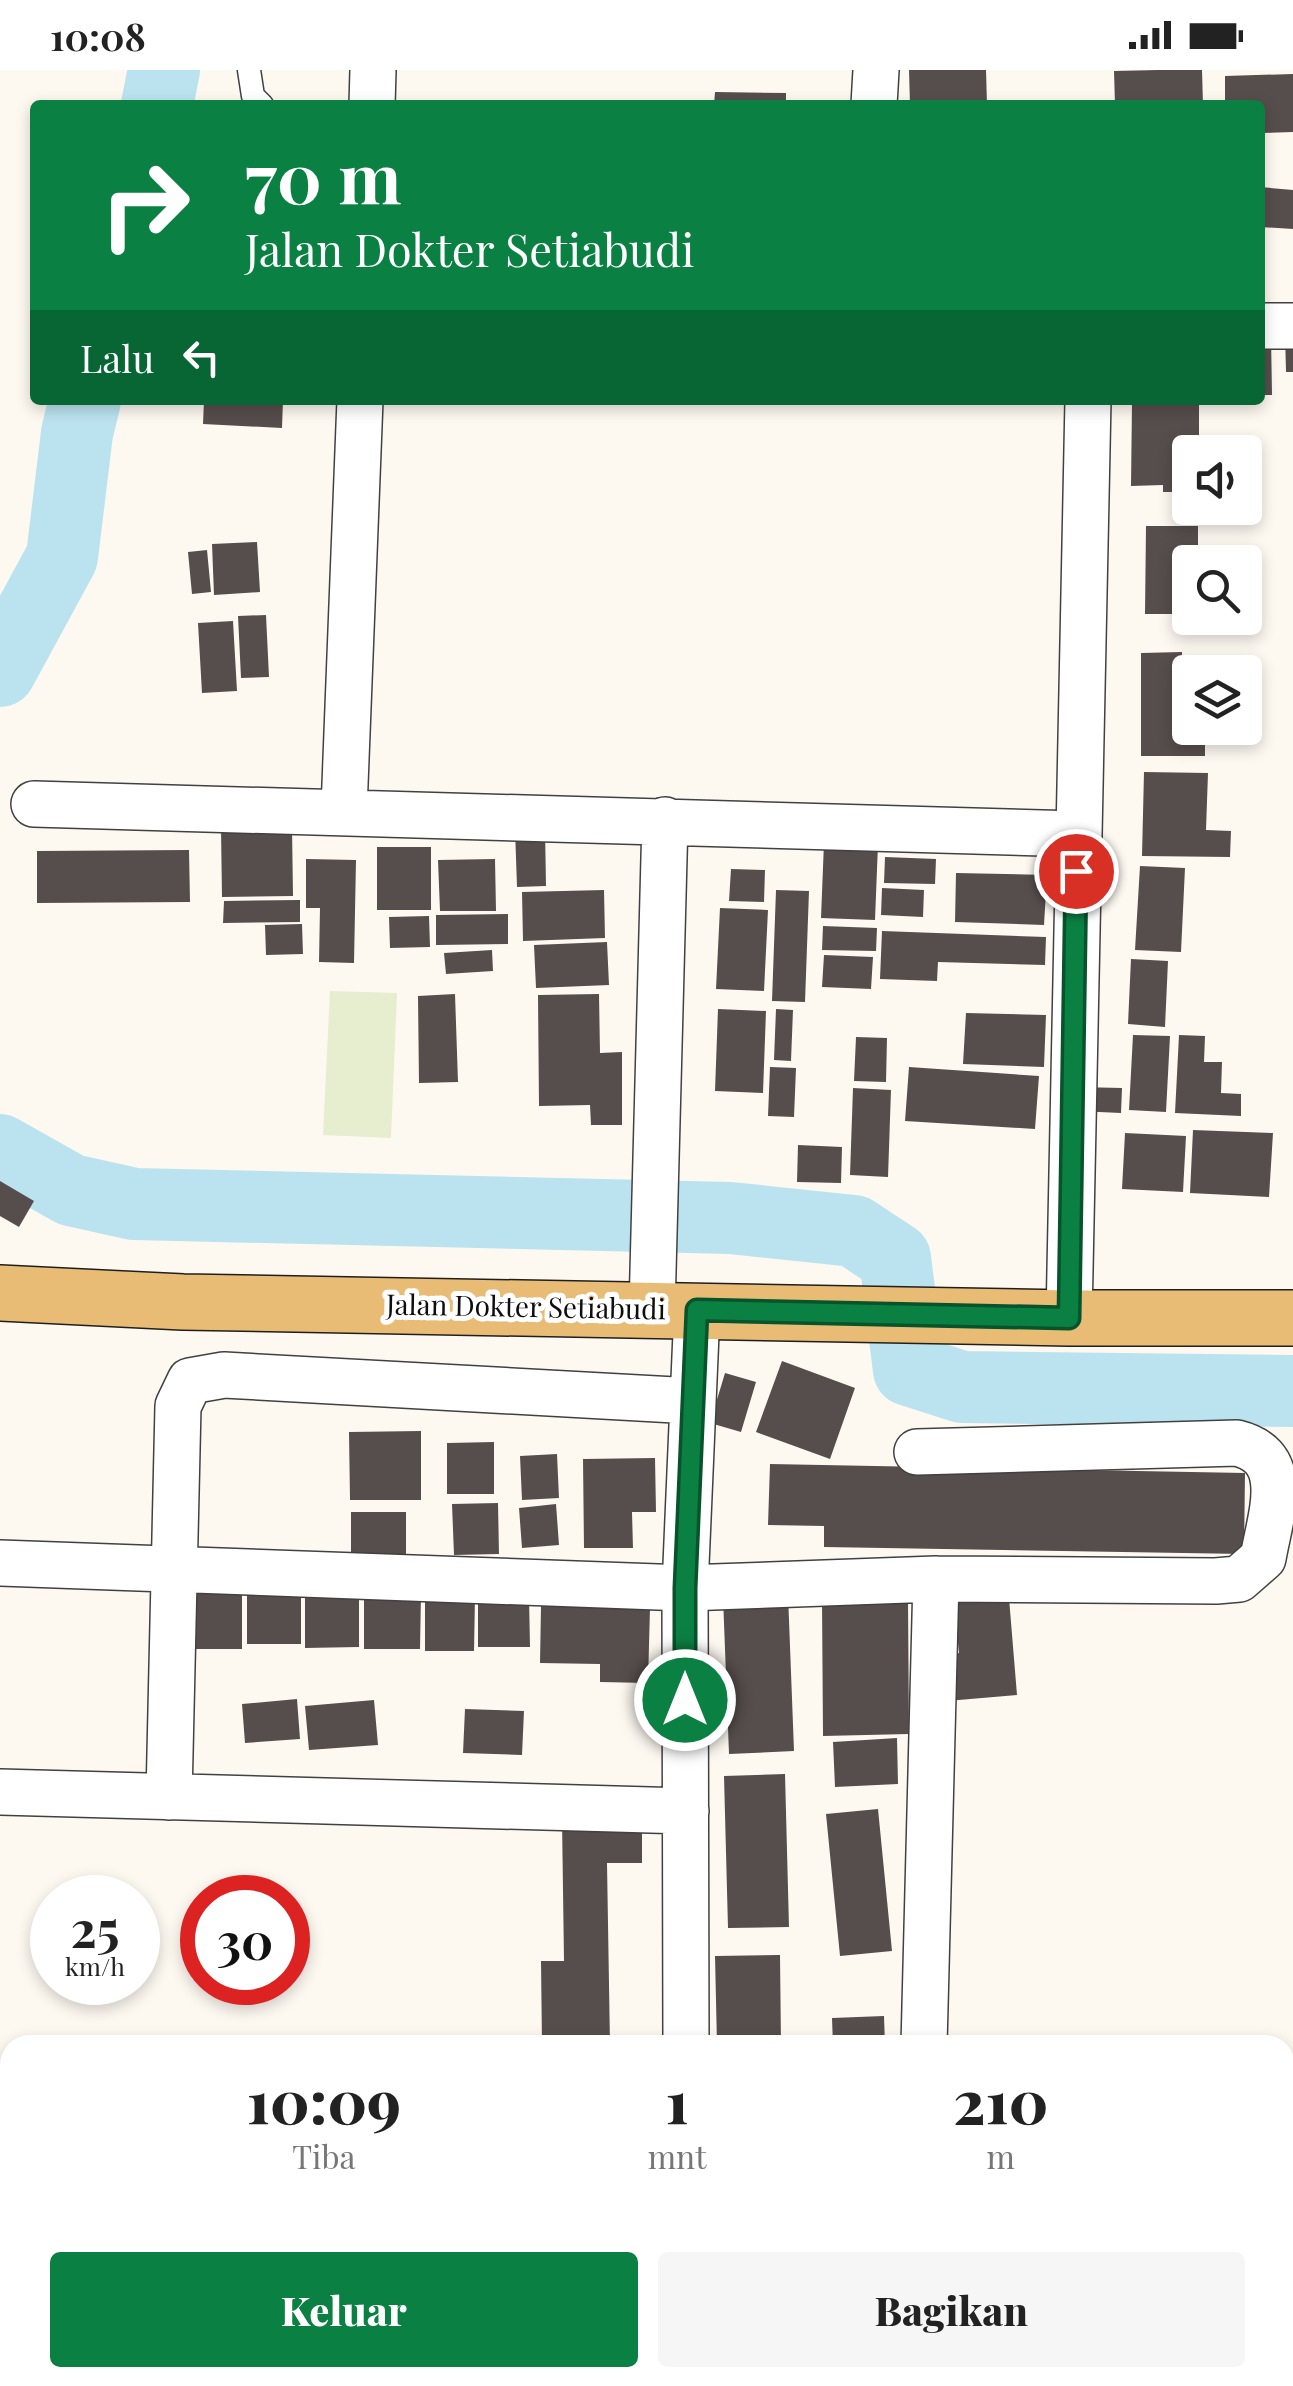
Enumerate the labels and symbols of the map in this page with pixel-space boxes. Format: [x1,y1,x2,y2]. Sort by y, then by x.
pin [1034,829,1119,914]
street label: Jalan Dokter Setiabudi [385,1285,666,1326]
position arrow [633,1648,737,1752]
speed limit sign: 30 [180,1875,310,2005]

